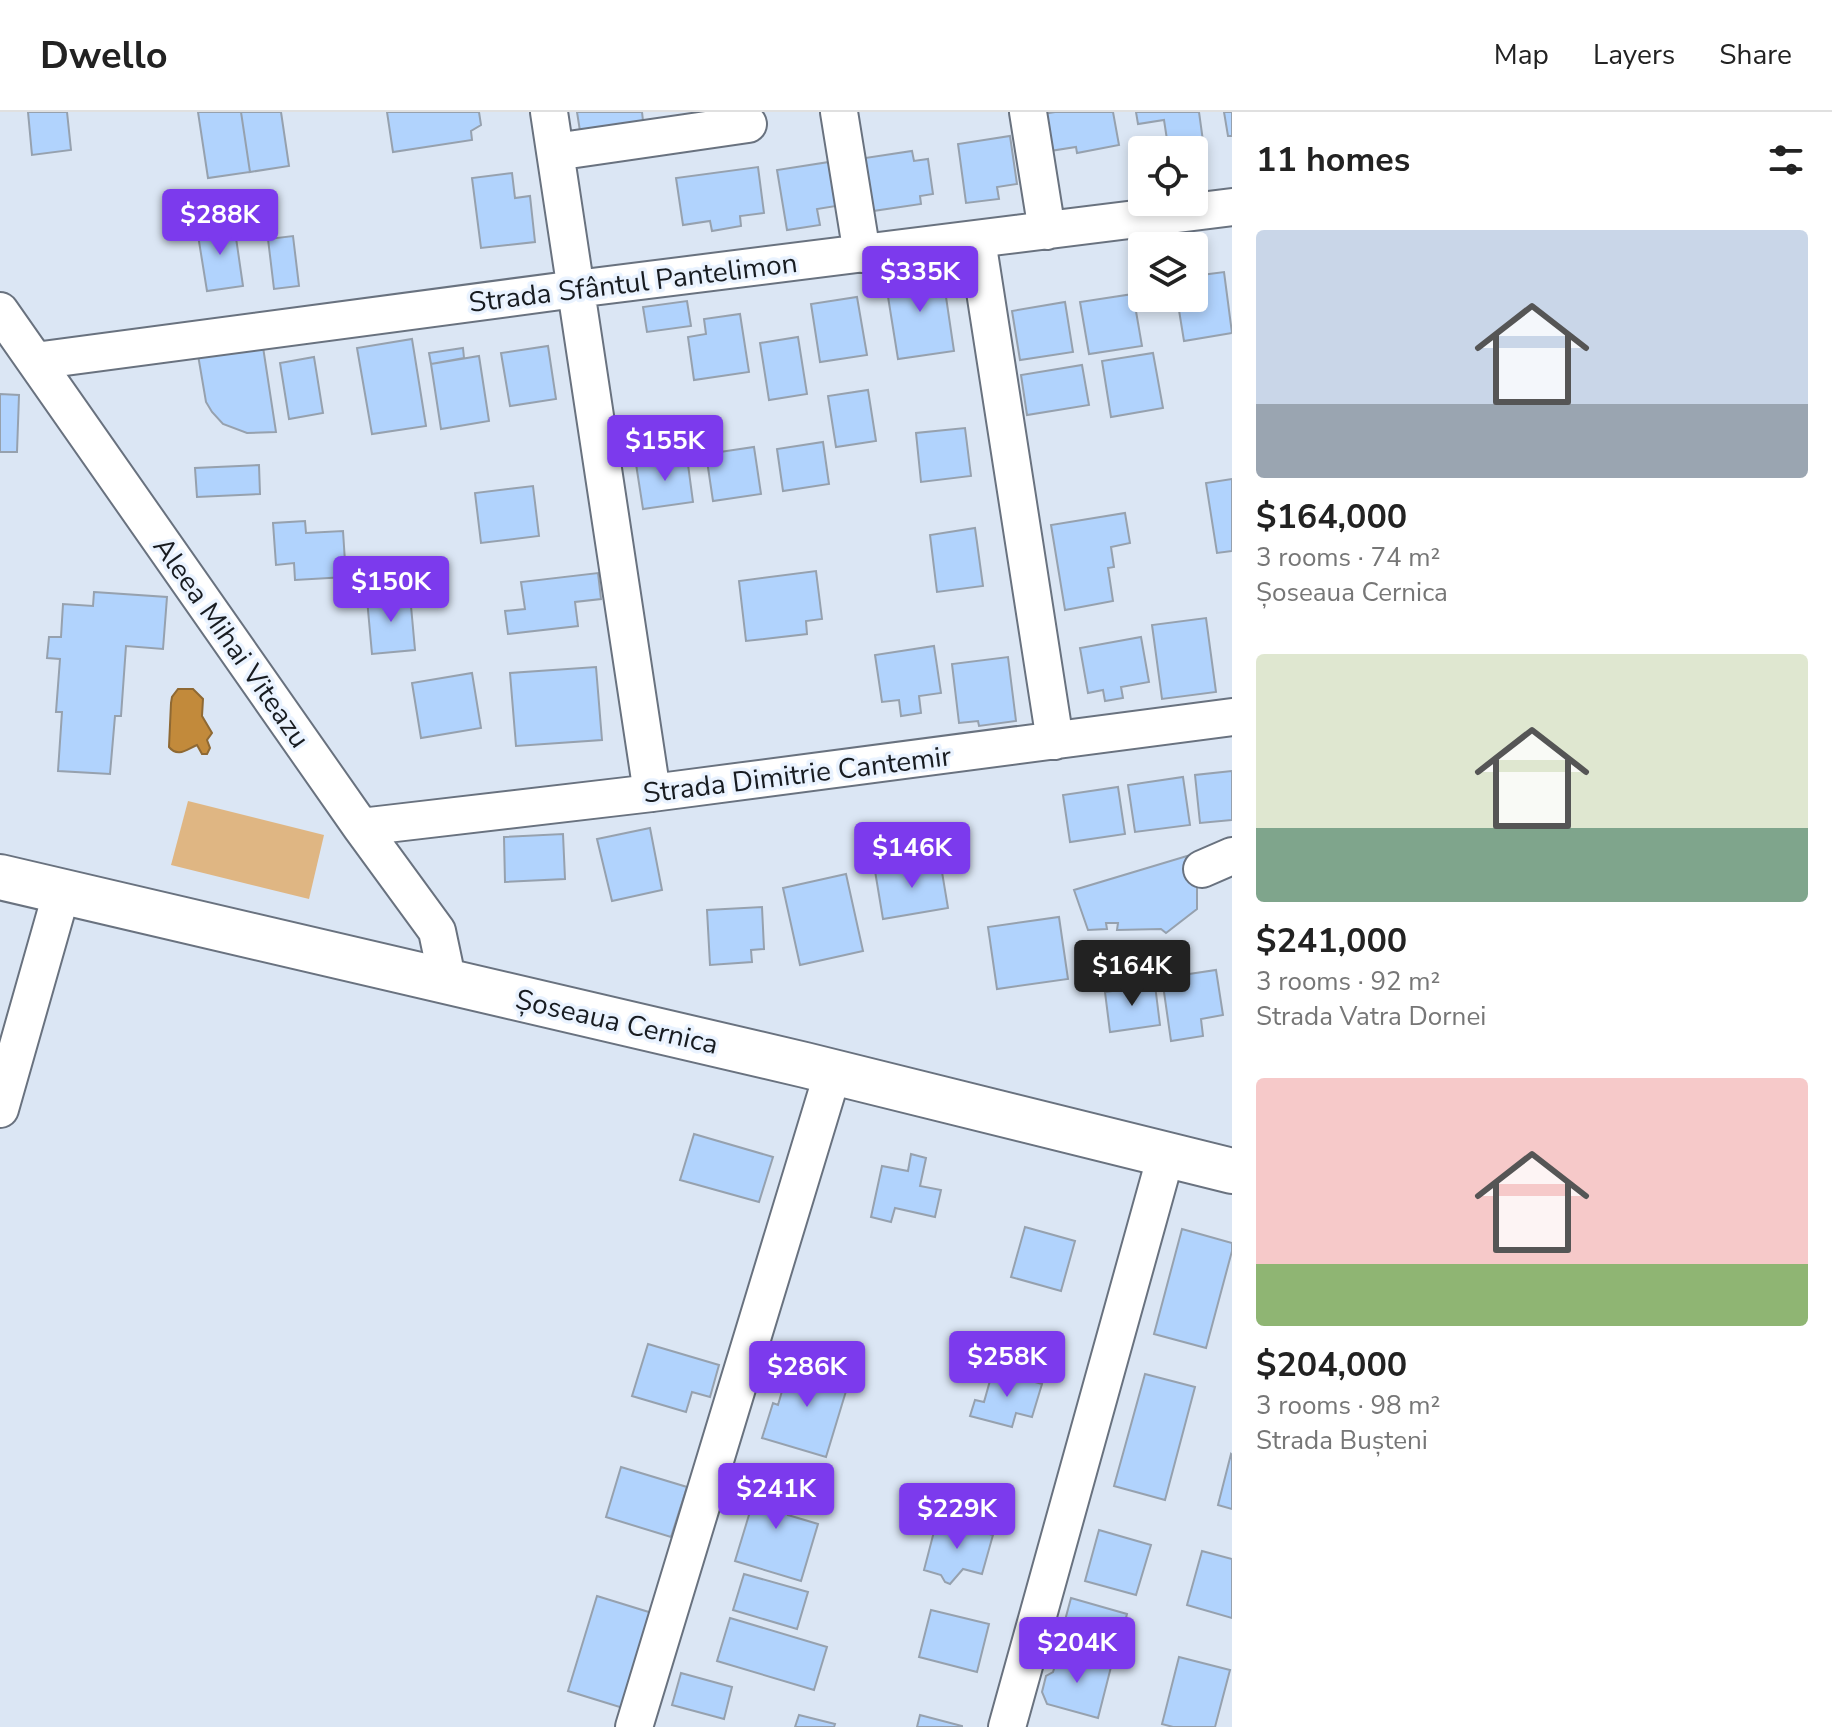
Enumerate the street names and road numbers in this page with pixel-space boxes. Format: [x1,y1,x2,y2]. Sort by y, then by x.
street label: Strada Sfântul Pantelimon [467,244,800,322]
street label: Aleea Mihai Viteazu [144,530,318,756]
street label: Strada Dimitrie Cantemir [641,737,953,813]
street label: Șoseaua Cernica [512,980,722,1064]

